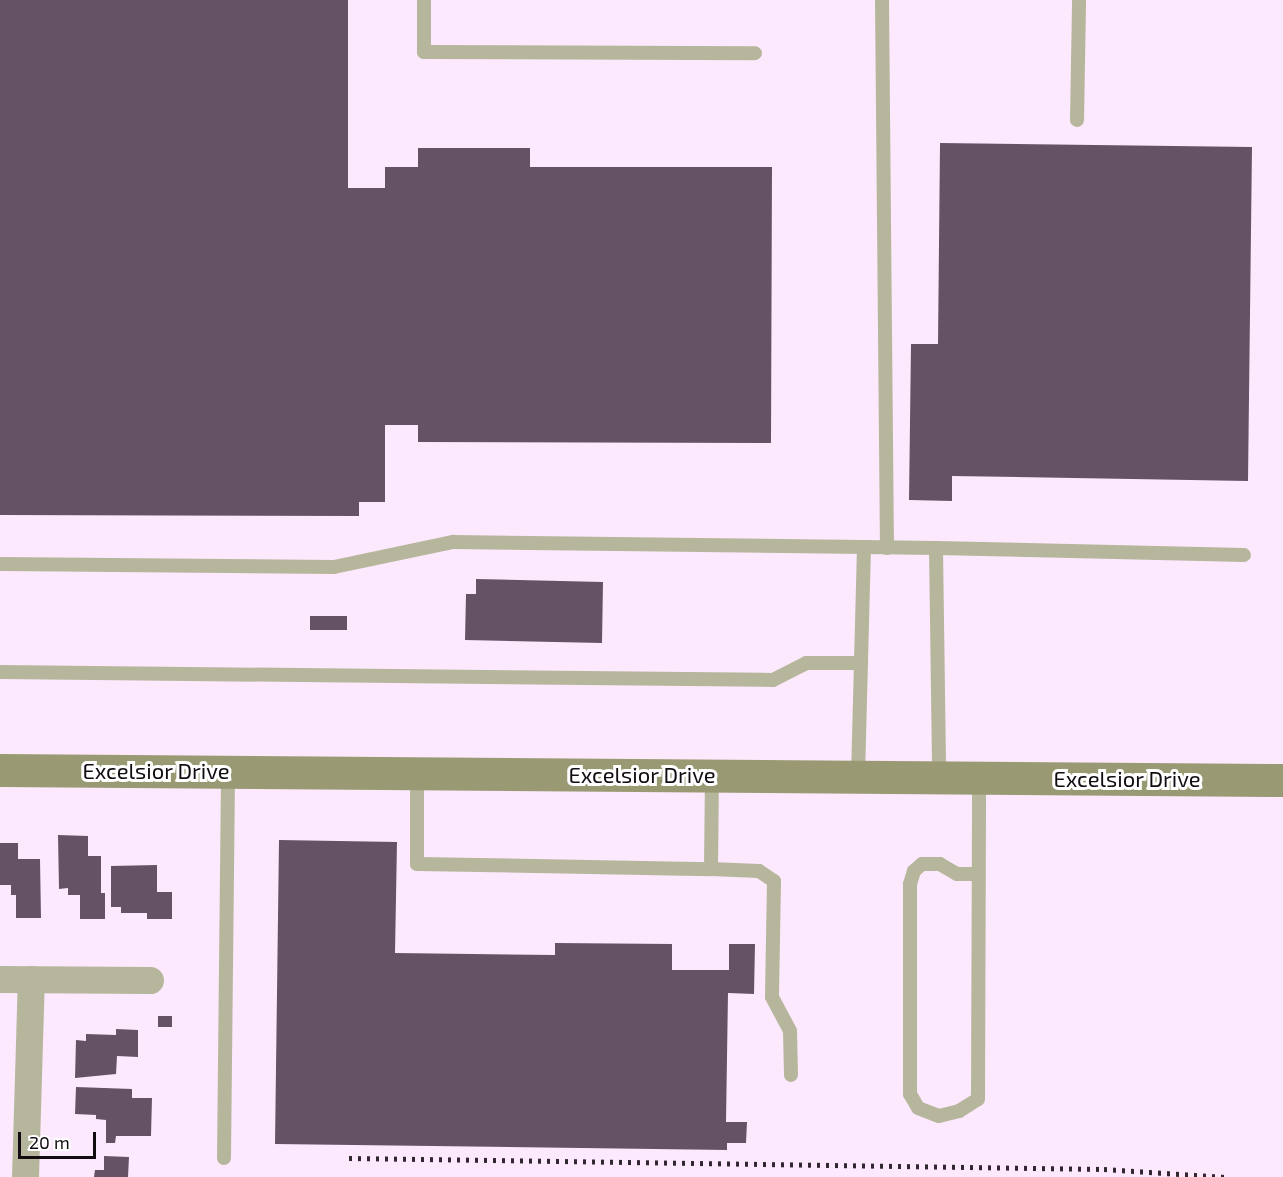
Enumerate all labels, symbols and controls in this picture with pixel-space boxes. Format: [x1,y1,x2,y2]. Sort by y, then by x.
street label: Excelsior Drive [82,758,230,784]
street label: Excelsior Drive [568,762,716,788]
street label: Excelsior Drive [1053,766,1201,792]
scale bar [21,1120,99,1158]
text: 20 m [29,1131,70,1153]

